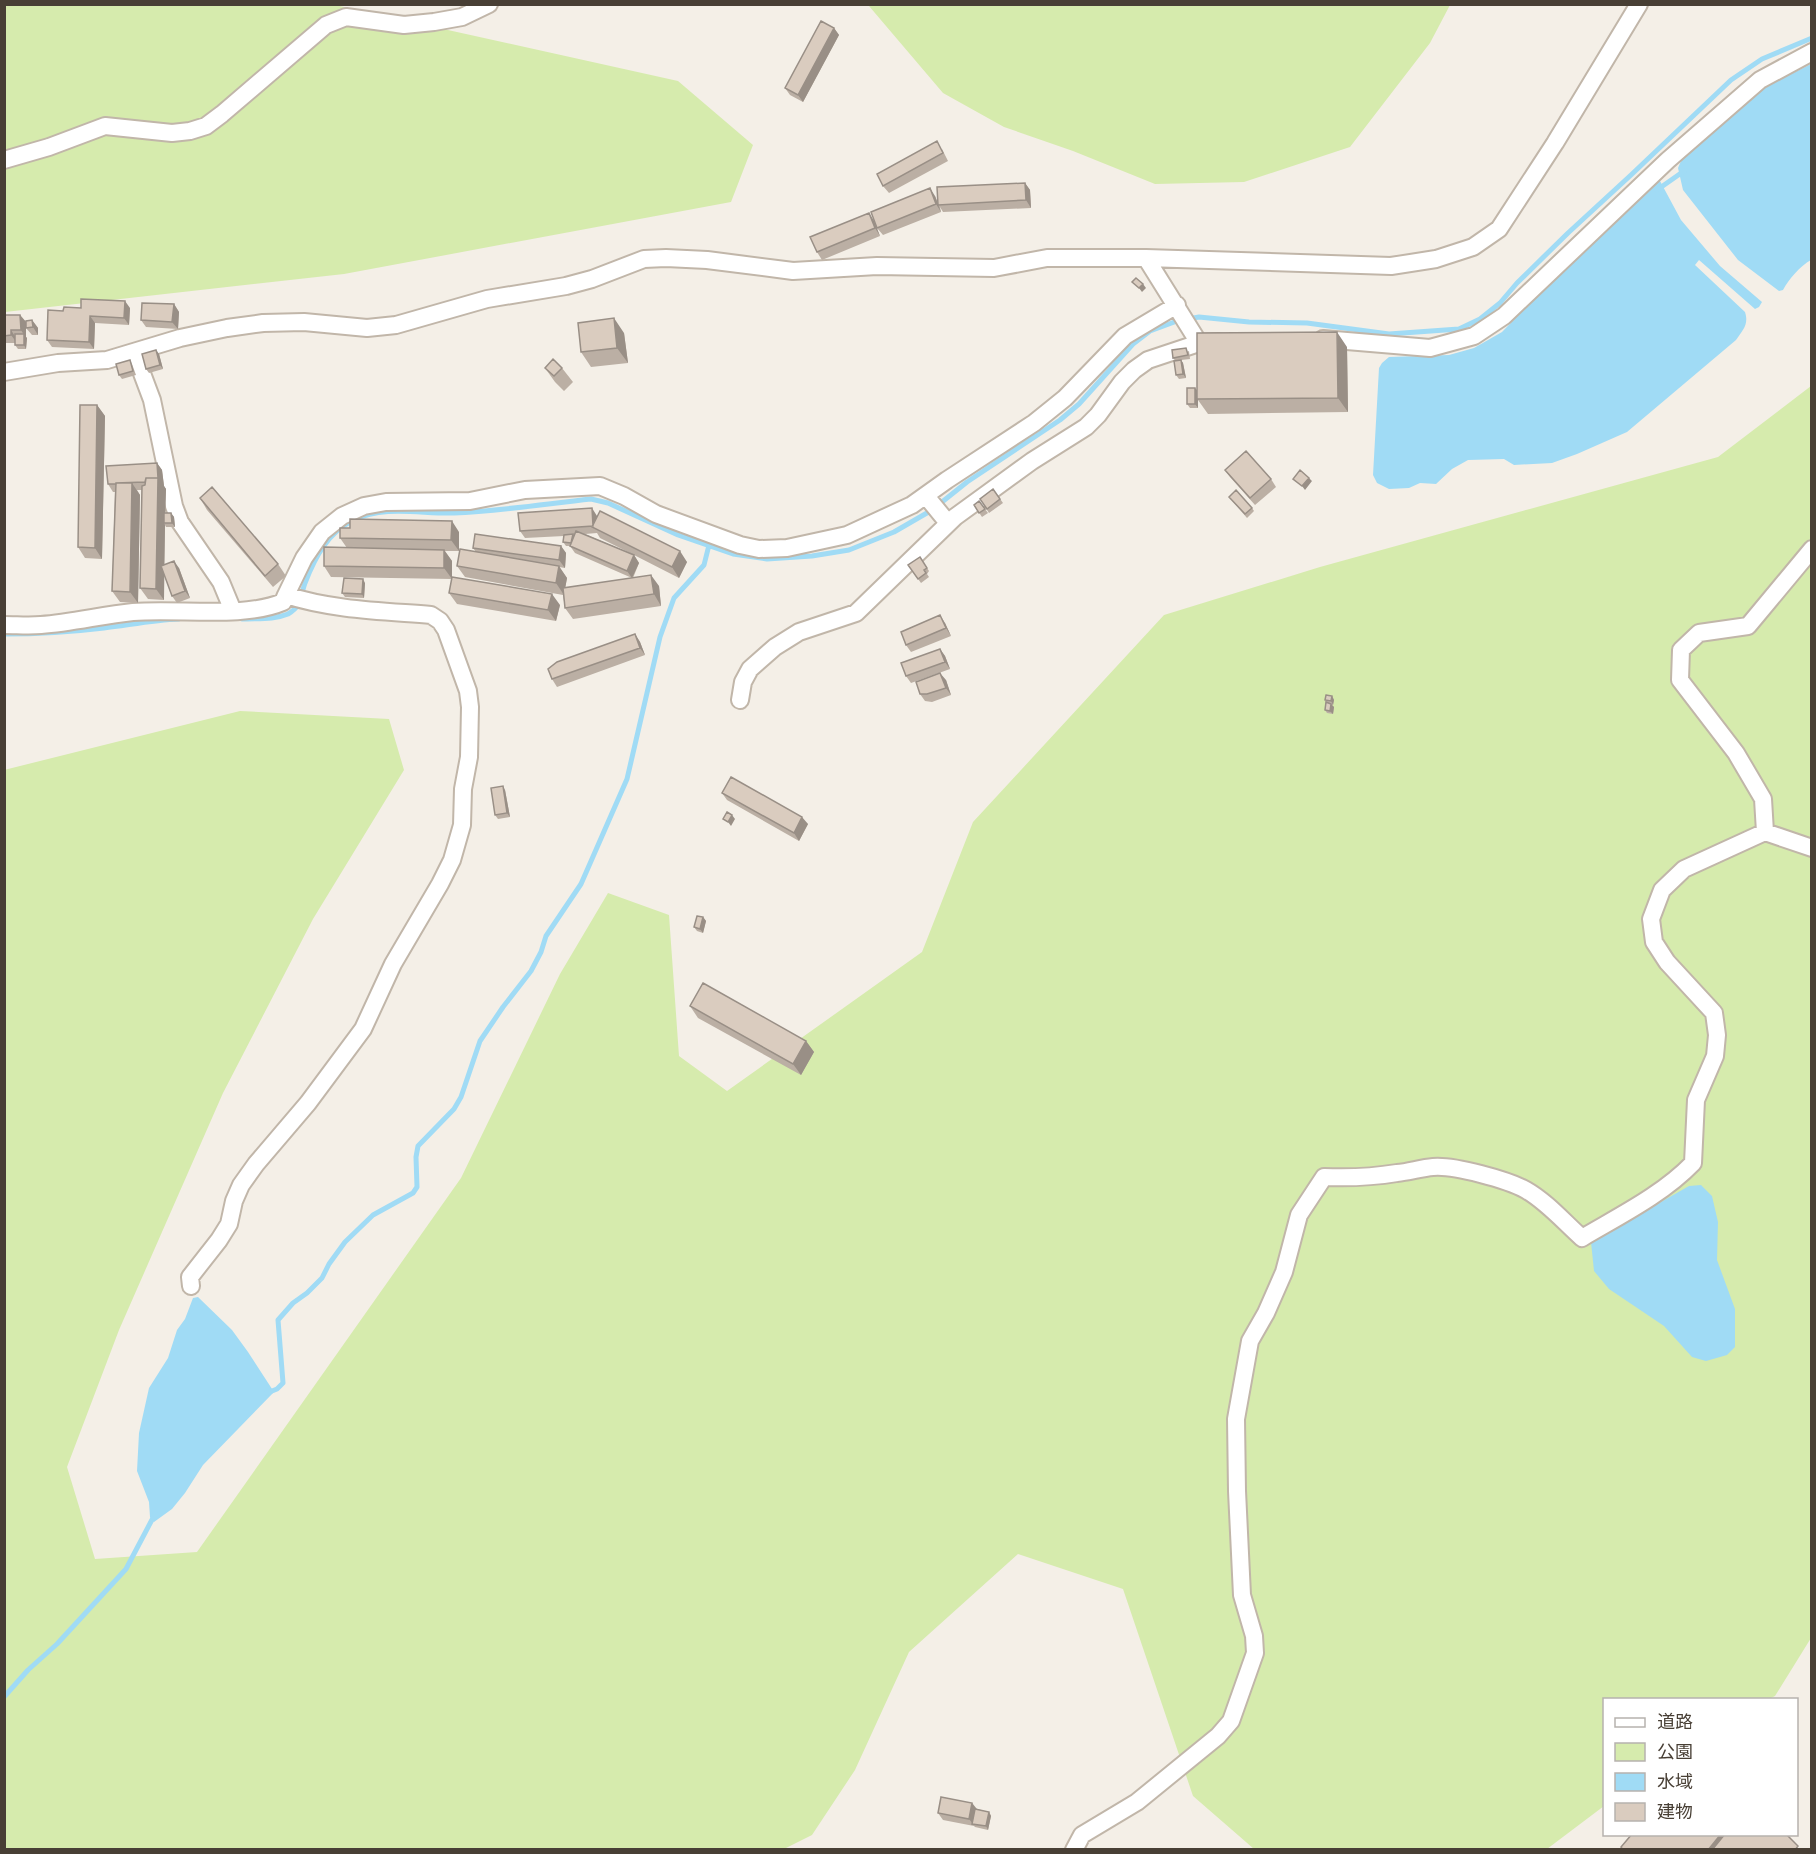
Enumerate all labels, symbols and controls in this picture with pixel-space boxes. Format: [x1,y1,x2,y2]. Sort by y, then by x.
legend [1603,1698,1798,1836]
text: 道路 [1657,1712,1693,1735]
text: 公園 [1657,1742,1693,1765]
text: 水域 [1657,1772,1693,1795]
text: 建物 [1657,1802,1693,1825]

